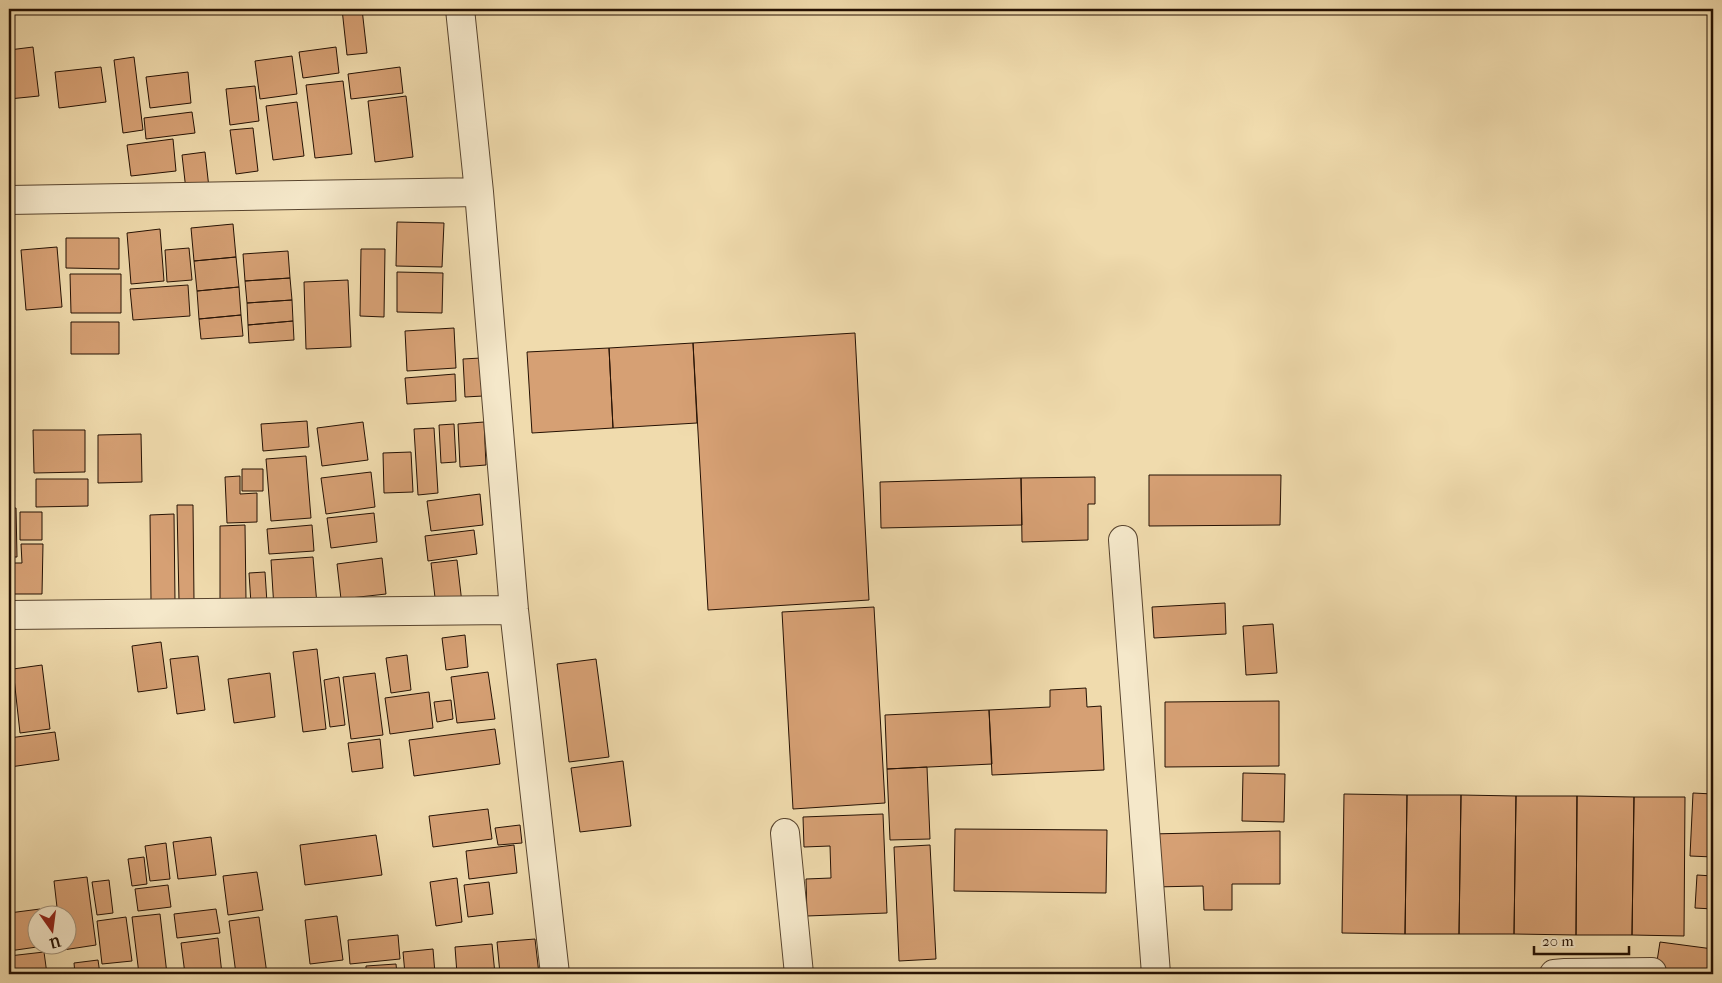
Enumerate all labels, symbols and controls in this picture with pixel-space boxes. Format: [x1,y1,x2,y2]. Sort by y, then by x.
north arrow [28,906,78,956]
scale bar [1534,923,1630,955]
text: U [48,932,63,952]
text: 20 m [1542,932,1574,950]

